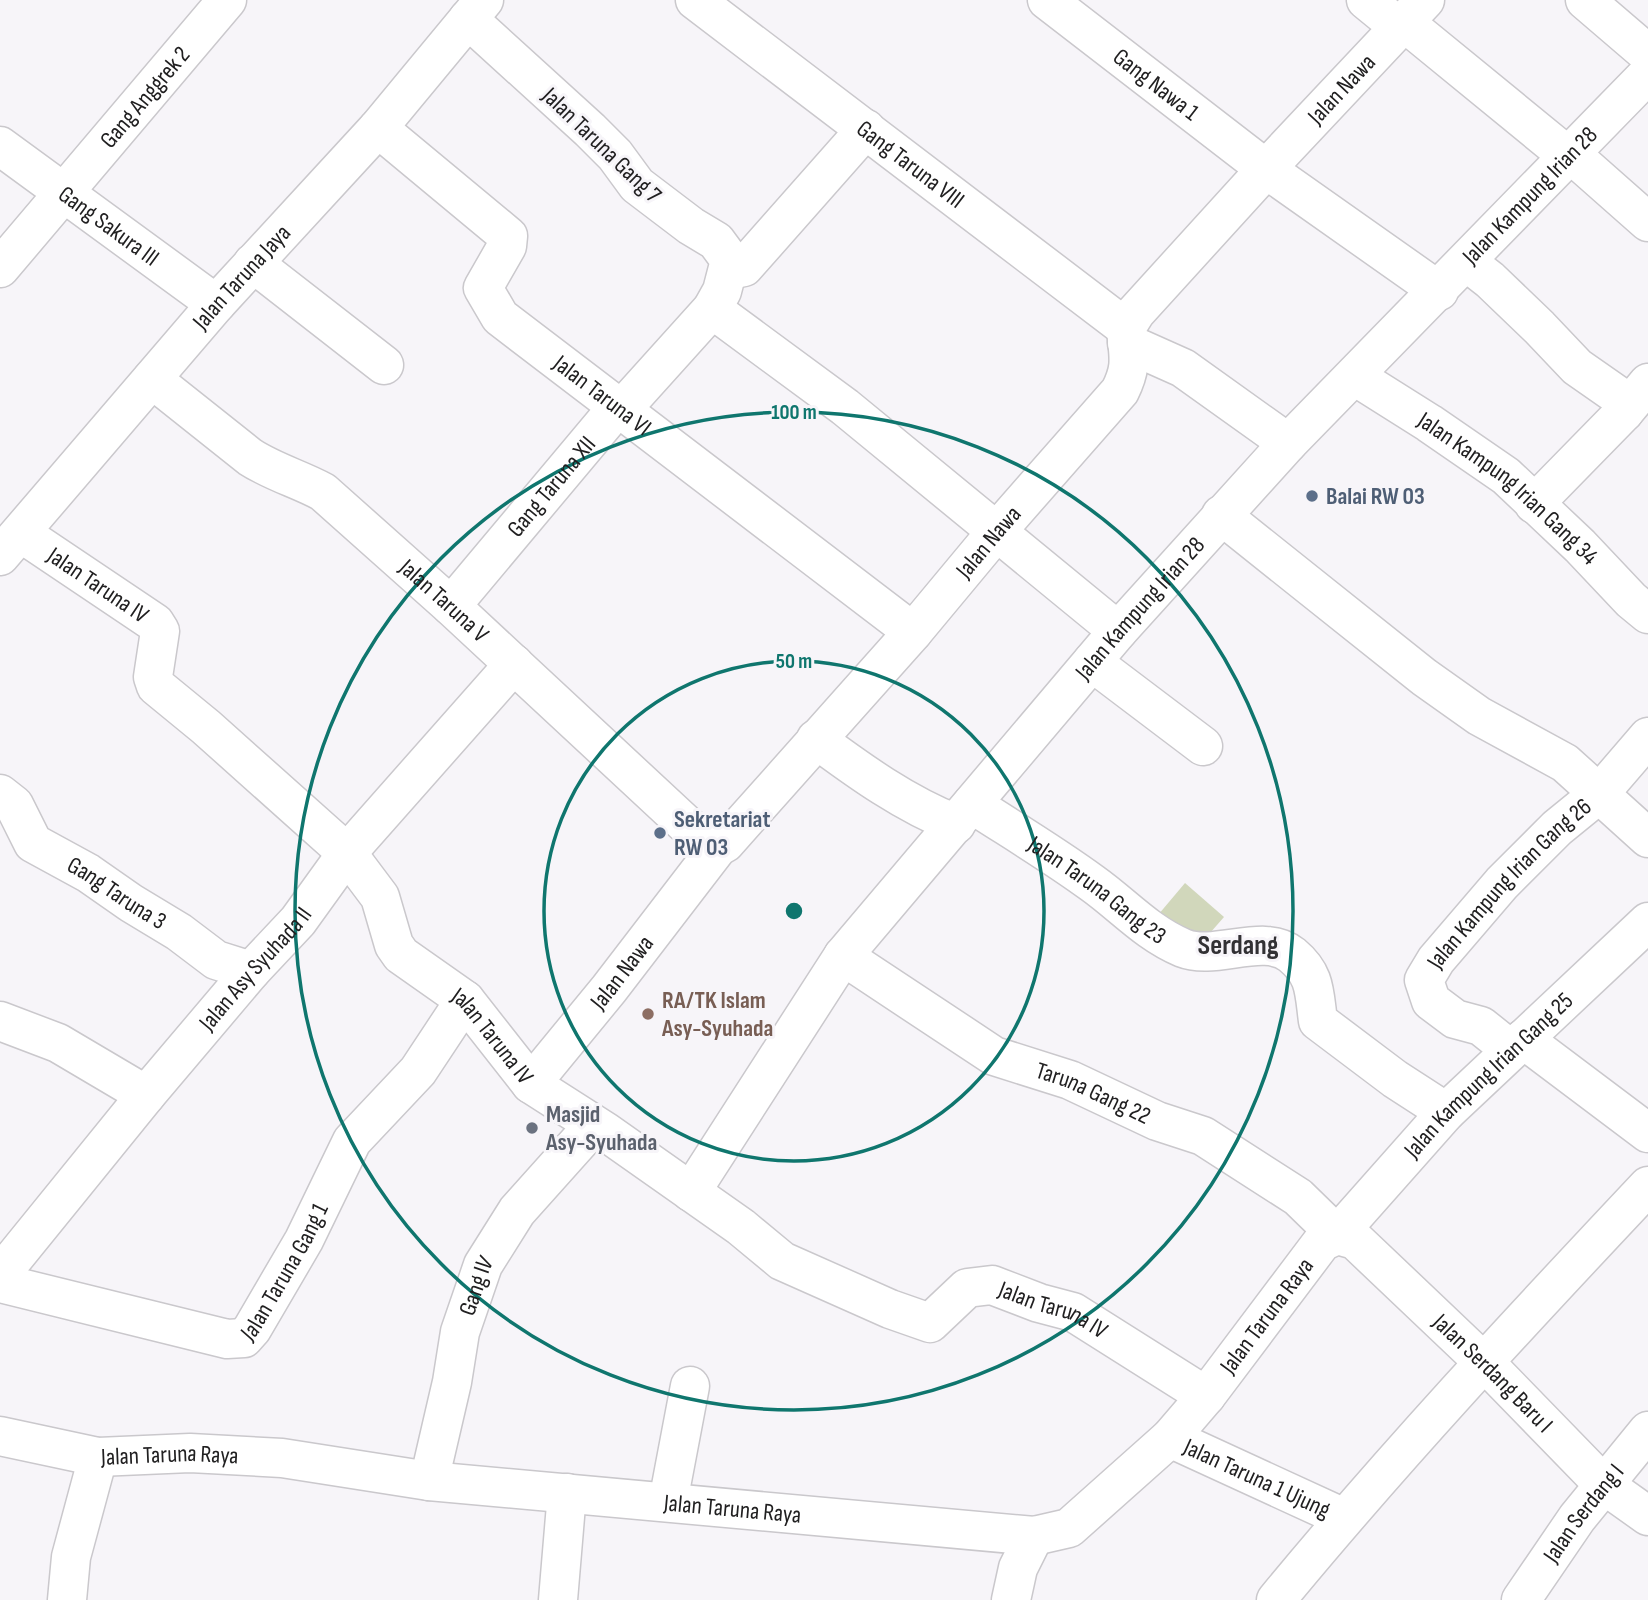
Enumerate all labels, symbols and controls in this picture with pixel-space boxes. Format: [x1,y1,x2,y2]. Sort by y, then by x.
street label: Gang Anggrek 2 [94,41,196,154]
street label: Gang Nawa 1 [1107,42,1205,127]
street label: Jalan Nawa [1301,48,1382,131]
street label: Jalan Taruna Gang 7 [535,81,667,210]
street label: Gang Taruna VIII [851,114,970,215]
street label: Jalan Kampung Irian 28 [1456,121,1604,271]
street label: Gang Sakura III [53,180,165,273]
street label: Jalan Taruna Jaya [186,219,297,336]
street label: Jalan Taruna VI [547,348,657,442]
text: 100 m [771,400,817,425]
street label: Jalan Kampung Irian Gang 34 [1412,405,1604,571]
street label: Gang Taruna XII [501,431,602,543]
place label: Balai RW 03 [1326,482,1425,511]
marker: Balai RW 03 [1304,488,1320,504]
street label: Jalan Nawa [949,500,1027,585]
street label: Jalan Kampung Irian 28 [1069,531,1211,686]
street label: Jalan Taruna IV [41,541,154,630]
street label: Jalan Taruna V [393,552,495,649]
text: 50 m [776,649,812,674]
street label: Jalan Kampung Irian Gang 26 [1420,792,1597,974]
place label: Sekretariat RW 03 [674,805,770,862]
marker: Sekretariat RW 03 [652,825,668,841]
street label: Jalan Taruna Gang 23 [1022,829,1171,951]
street label: Gang Taruna 3 [62,851,172,936]
centre of rings [782,899,806,923]
street label: Jalan Asy Syuhada II [192,901,318,1037]
district label: Serdang [1198,929,1279,962]
street label: Jalan Nawa [584,930,660,1016]
street label: Jalan Taruna IV [445,981,540,1090]
place label: RA/TK Islam Asy-Syuhada [661,986,773,1043]
street label: Jalan Kampung Irian Gang 25 [1397,986,1579,1165]
marker: RA/TK Islam Asy-Syuhada [640,1006,656,1022]
street label: Taruna Gang 22 [1032,1056,1155,1131]
place label: Masjid Asy-Syuhada [545,1100,657,1157]
marker: Masjid Asy-Syuhada [524,1120,540,1136]
street label: Jalan Taruna Gang 1 [234,1198,335,1347]
street label: Gang IV [453,1251,500,1319]
street label: Jalan Taruna Raya [1213,1252,1320,1380]
street label: Jalan Taruna IV [993,1275,1113,1345]
street label: Jalan Serdang Baru I [1426,1307,1559,1439]
street label: Jalan Taruna 1 Ujung [1178,1432,1335,1525]
street label: Jalan Taruna Raya [99,1439,239,1472]
street label: Jalan Serdang I [1536,1458,1630,1569]
street label: Jalan Taruna Raya [662,1488,802,1530]

